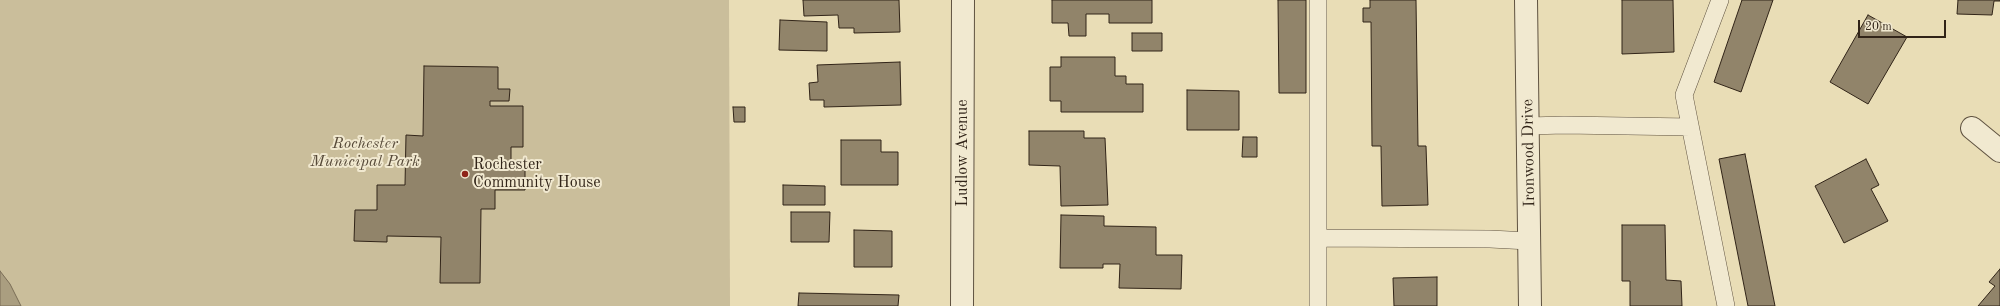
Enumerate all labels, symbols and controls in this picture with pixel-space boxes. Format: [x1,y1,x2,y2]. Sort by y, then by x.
scale bar [1860,12,1948,38]
text: 20 m [1865,21,1892,33]
street label: Ludlow Avenue [953,99,973,207]
street label: Ironwood Drive [1518,99,1540,207]
park label: Rochester Municipal Park [310,134,420,172]
place label: Rochester Community House [473,155,601,193]
marker: Rochester Community House [460,169,470,179]

